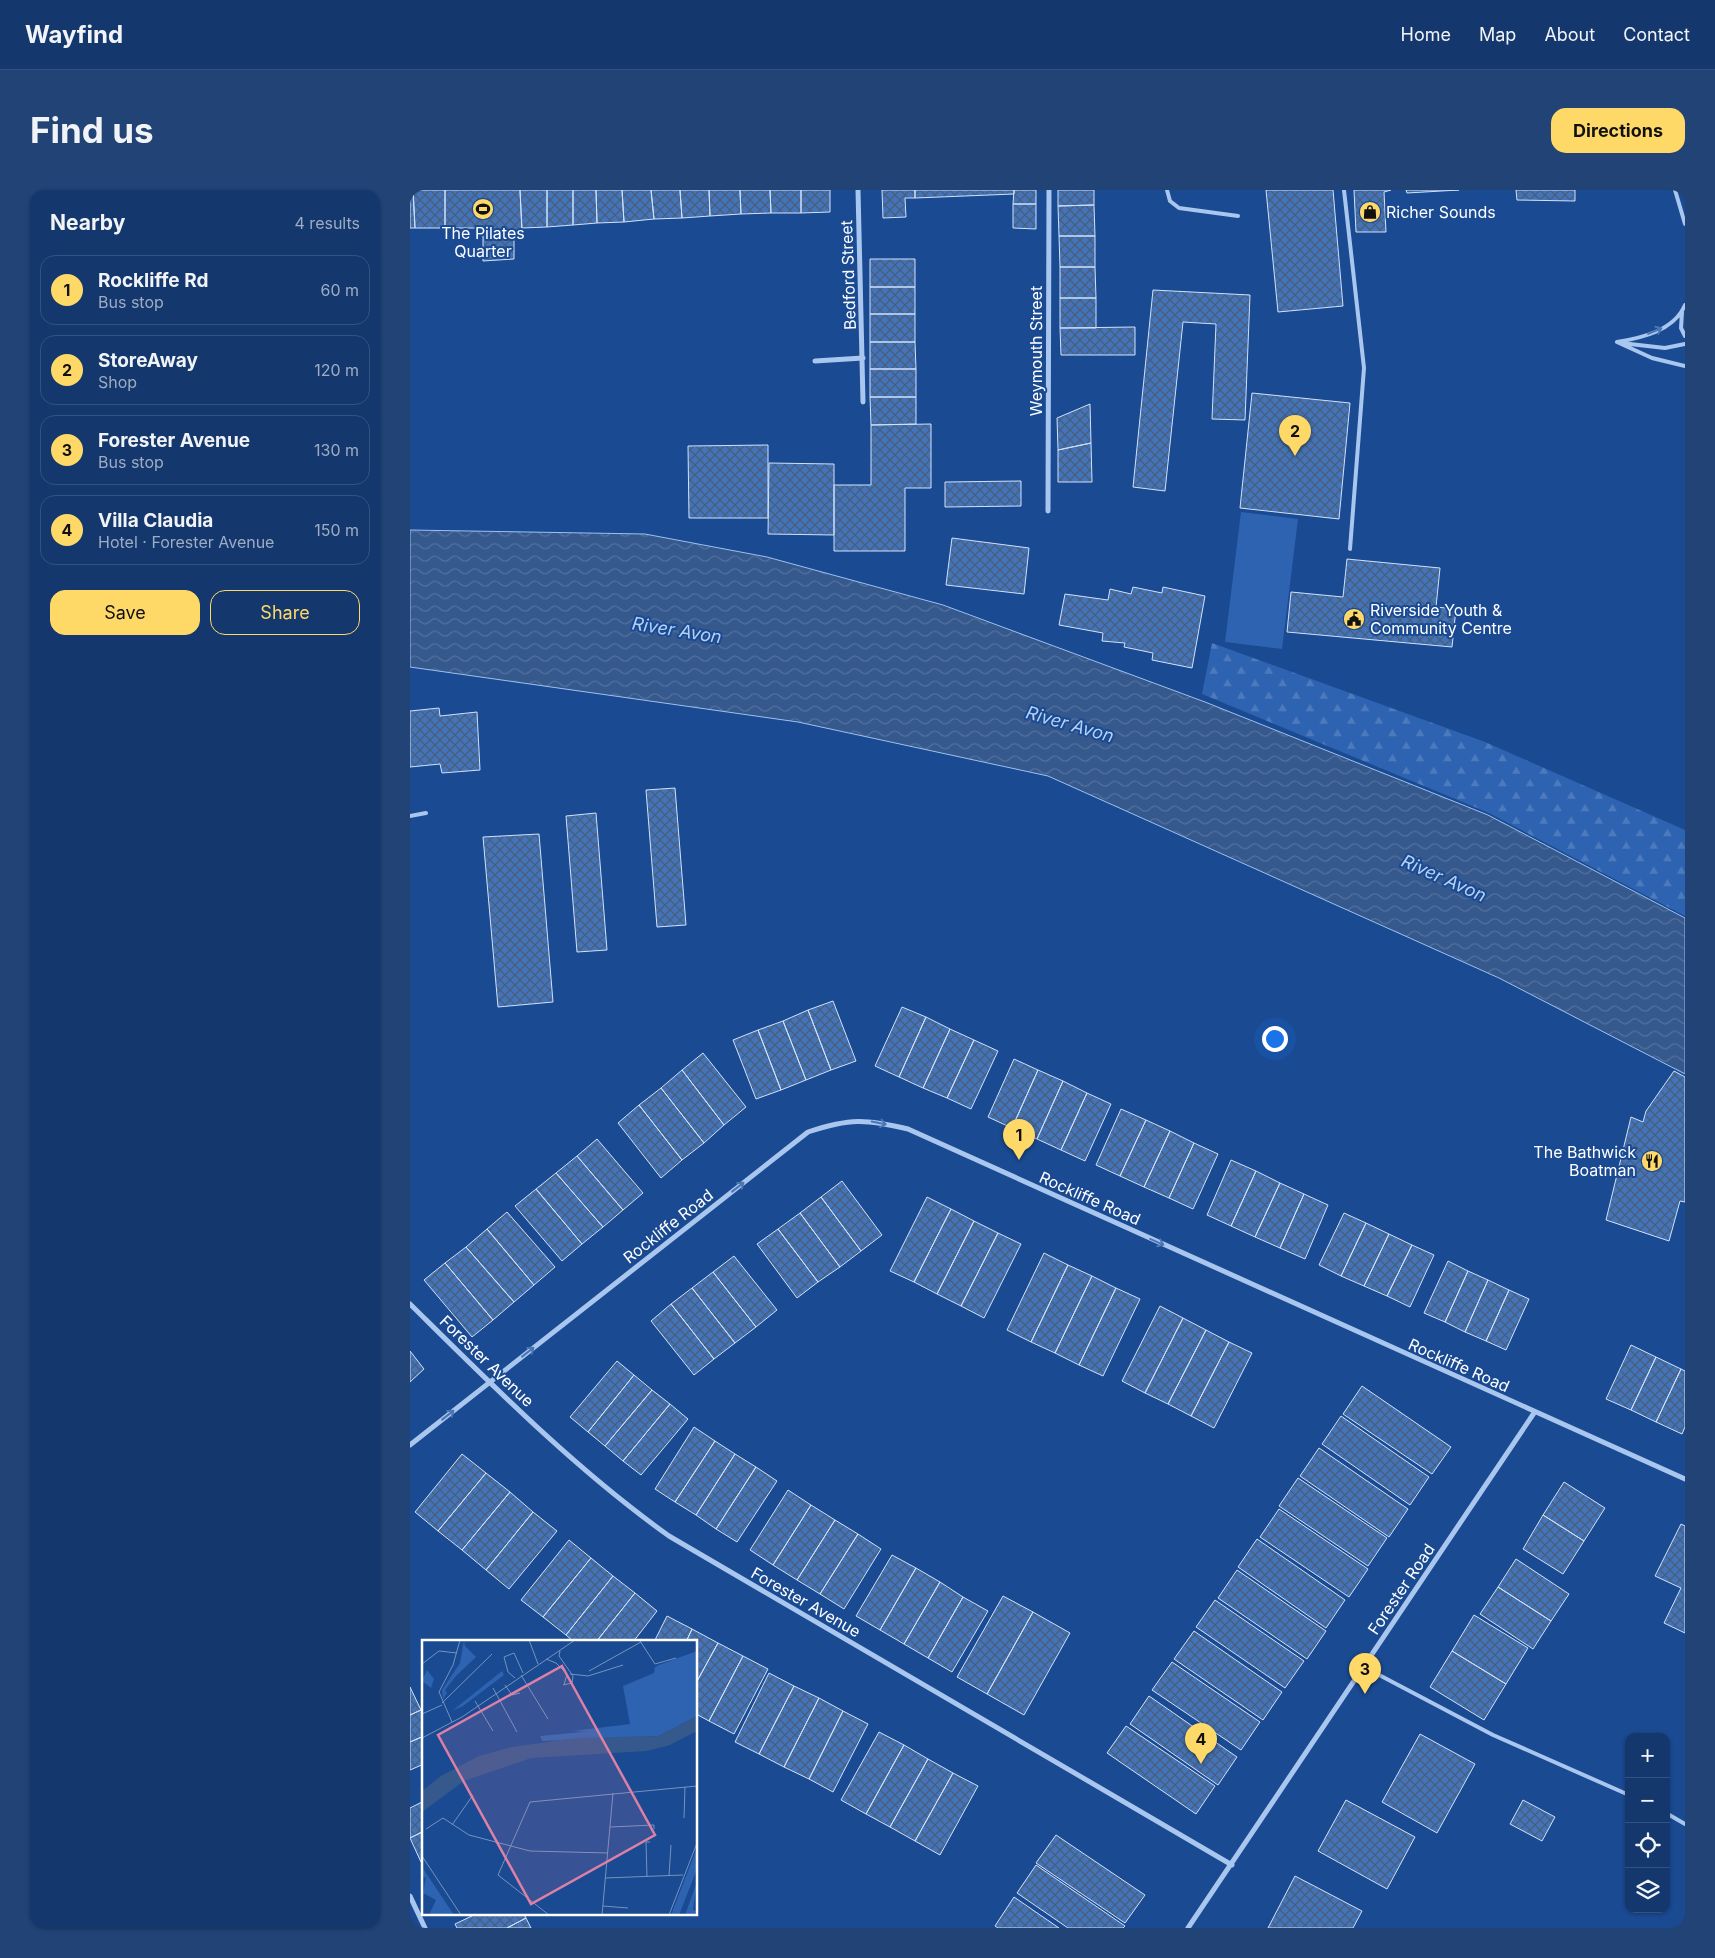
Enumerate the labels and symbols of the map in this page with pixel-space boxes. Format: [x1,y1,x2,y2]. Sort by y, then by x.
sports icon: The Pilates Quarter [471,197,495,221]
shop icon: Richer Sounds [1358,200,1382,224]
place label: Richer Sounds [1386,202,1496,222]
street label: Bedford Street [836,220,860,330]
place label: The Pilates Quarter [441,223,525,261]
street label: Weymouth Street [1026,286,1046,416]
one-way arrow [1647,326,1662,336]
pin: 2 [1279,415,1311,456]
place label: Riverside Youth & Community Centre [1370,600,1512,638]
public building icon: Riverside Youth & Community Centre [1342,607,1366,631]
water label: River Avon [631,613,723,647]
water label: River Avon [1024,701,1116,747]
water label: River Avon [1398,850,1490,906]
your location [1262,1026,1288,1052]
one-way arrow [871,1118,887,1128]
pin: 1 [1003,1119,1035,1160]
place label: The Bathwick Boatman [1533,1142,1636,1180]
restaurant icon: The Bathwick Boatman [1640,1149,1664,1173]
street label: Rockliffe Road [1036,1167,1144,1229]
one-way arrow [731,1182,745,1192]
street label: Rockliffe Road [619,1185,717,1267]
one-way arrow [1149,1238,1164,1247]
street label: Forester Avenue [436,1311,538,1411]
street label: Rockliffe Road [1405,1334,1513,1396]
one-way arrow [521,1347,534,1358]
one-way arrow [441,1410,455,1420]
street label: Forester Road [1363,1540,1439,1638]
street label: Forester Avenue [748,1563,864,1641]
inset map [422,1640,698,1916]
pin: 3 [1349,1653,1381,1694]
pin: 4 [1185,1723,1217,1764]

